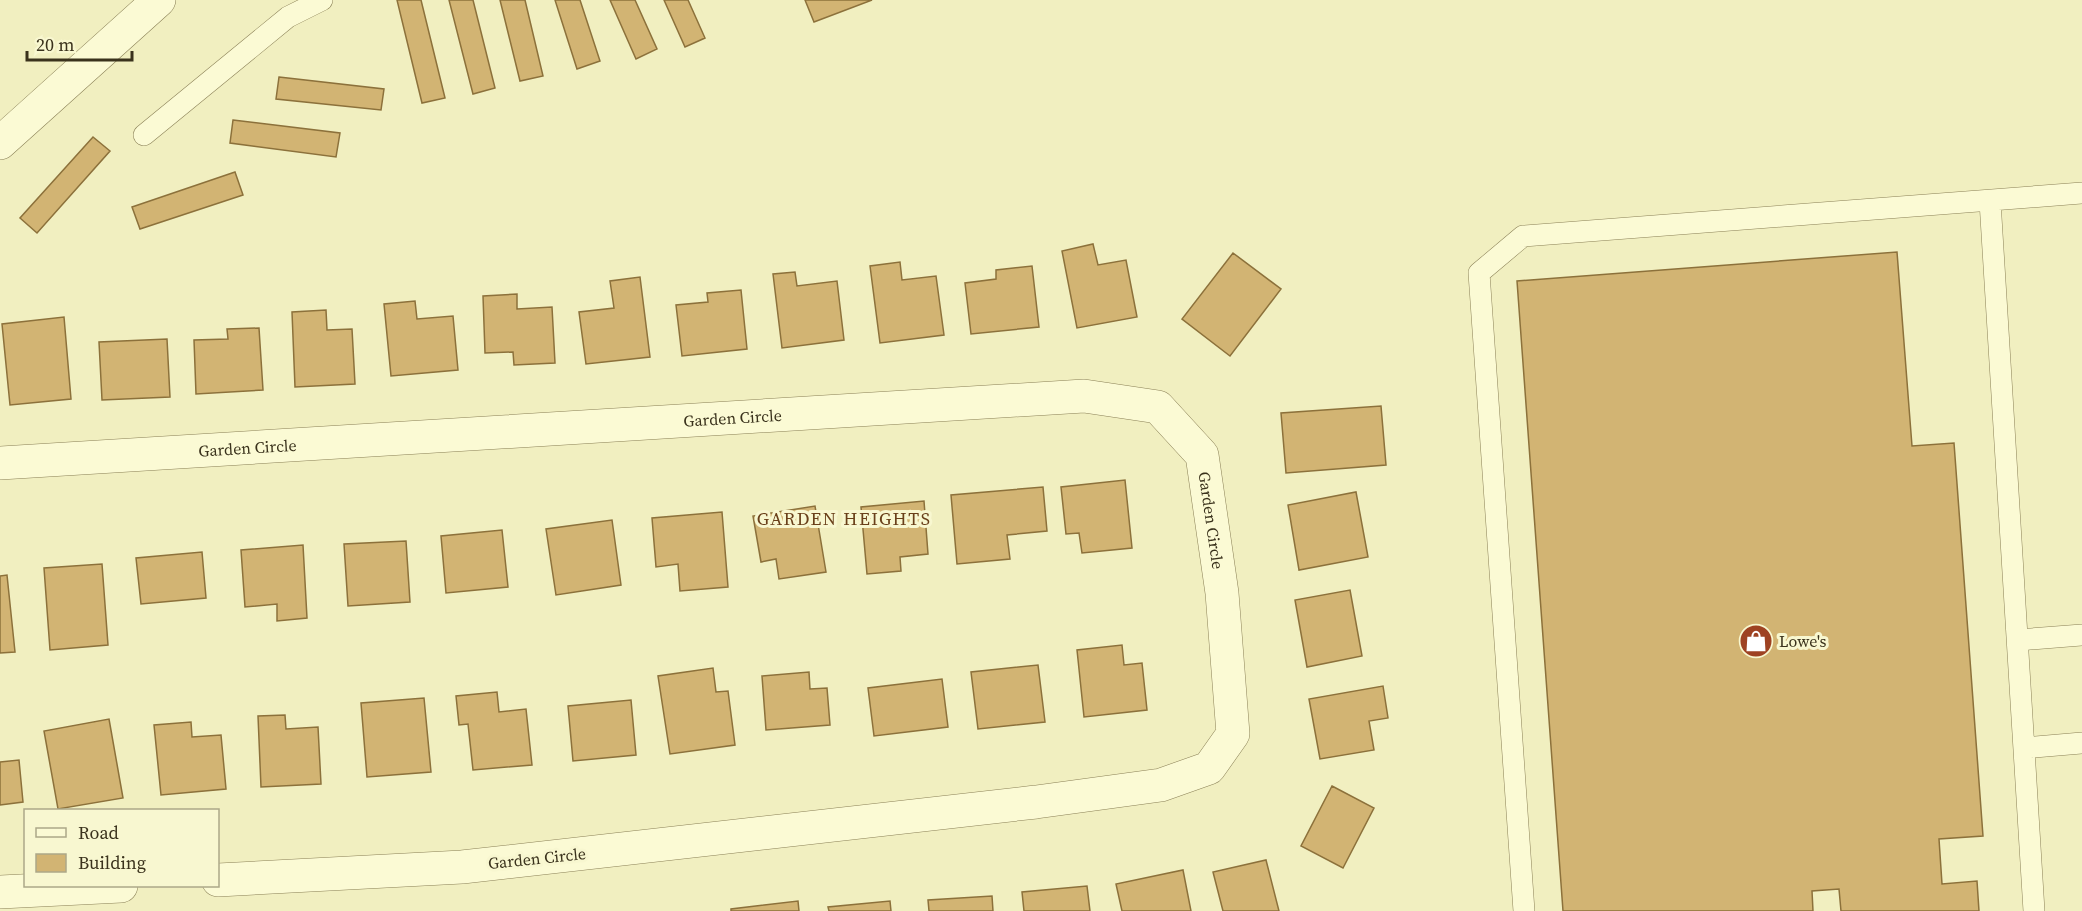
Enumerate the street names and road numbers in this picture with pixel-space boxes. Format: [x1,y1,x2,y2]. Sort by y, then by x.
street label: Garden Circle [683,404,782,432]
street label: Garden Circle [198,434,297,462]
street label: Garden Circle [1194,470,1229,571]
street label: Garden Circle [487,842,587,874]

